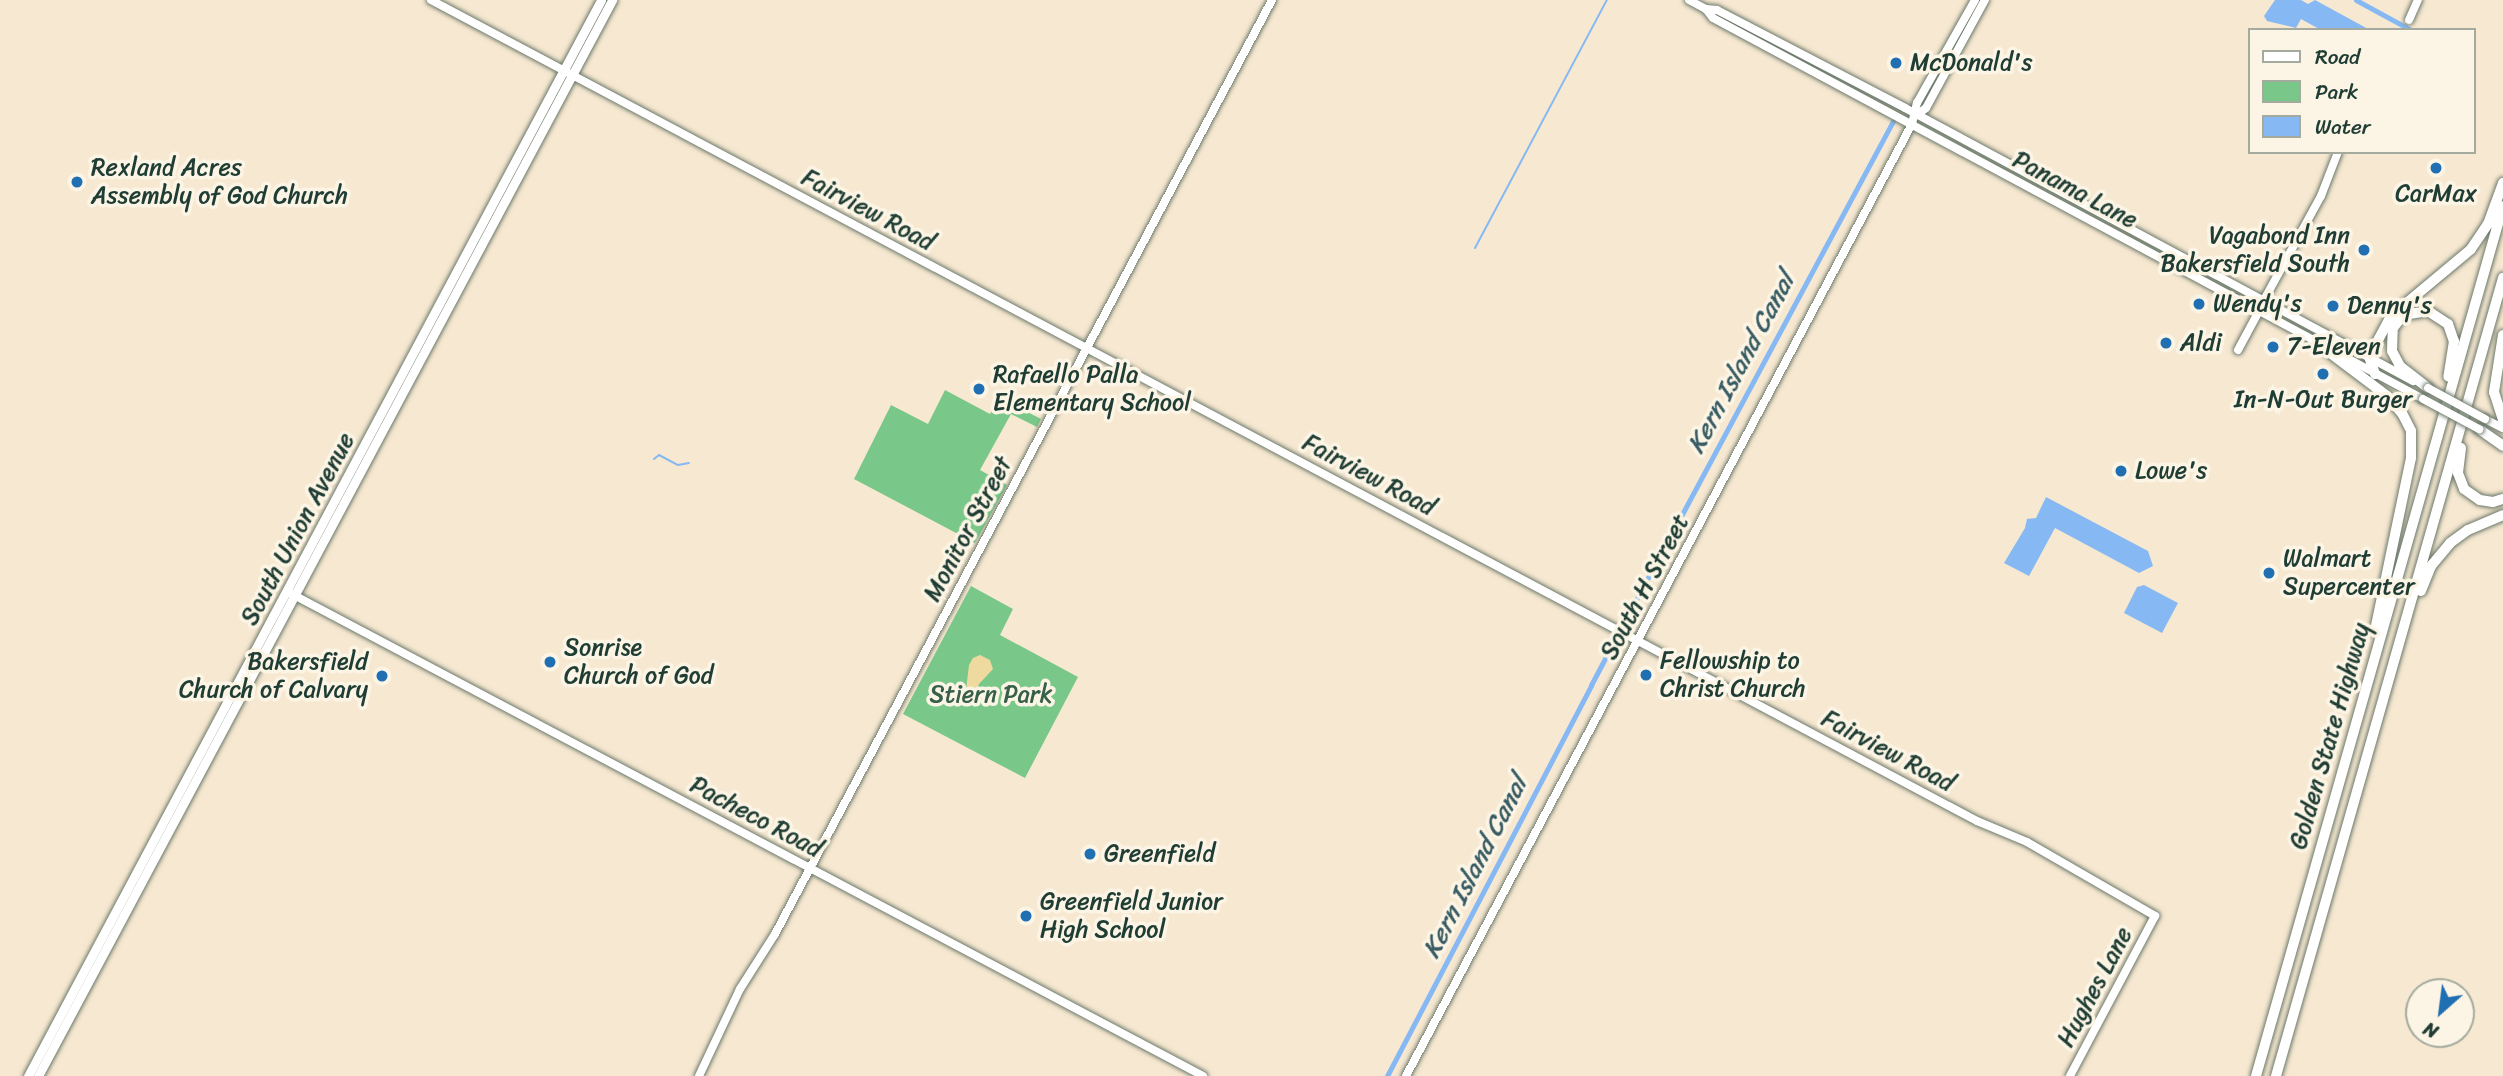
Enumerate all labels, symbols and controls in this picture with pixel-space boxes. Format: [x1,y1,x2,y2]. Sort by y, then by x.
legend [2248,28,2475,154]
text: Road [2315,38,2360,76]
place label: McDonald's [1910,49,2033,77]
marker: McDonald's [1888,55,1904,71]
text: Park [2315,73,2358,111]
text: Water [2315,108,2370,146]
street label: Panama Lane [2008,145,2142,235]
place label: Rexland Acres Assembly of God Church [91,154,348,210]
marker: CarMax [2428,160,2444,176]
street label: Fairview Road [797,163,939,257]
marker: Rexland Acres Assembly of God Church [69,174,85,190]
place label: CarMax [2395,180,2477,208]
place label: Vagabond Inn Bakersfield South [2160,222,2350,278]
marker: Vagabond Inn Bakersfield South [2356,242,2372,258]
water label: Kern Island Canal [1680,267,1802,459]
place label: Wendy's [2213,290,2302,318]
place label: Denny's [2347,292,2432,320]
marker: Wendy's [2191,296,2207,312]
marker: Denny's [2325,298,2341,314]
place label: Aldi [2180,329,2222,357]
place label: 7-Eleven [2287,333,2381,361]
marker: Aldi [2158,335,2174,351]
marker: 7-Eleven [2265,339,2281,355]
place label: Rafaello Palla Elementary School [993,361,1191,417]
marker: In-N-Out Burger [2315,366,2331,382]
marker: Rafaello Palla Elementary School [971,381,987,397]
place label: In-N-Out Burger [2234,386,2412,414]
street label: South Union Avenue [235,428,361,630]
street label: Fairview Road [1298,428,1440,522]
street label: Monitor Street [918,452,1018,606]
place label: Lowe's [2135,457,2207,485]
marker: Lowe's [2113,463,2129,479]
street label: South H Street [1594,509,1696,665]
place label: Walmart Supercenter [2283,545,2415,601]
marker: Walmart Supercenter [2261,565,2277,581]
street label: Golden State Highway [2284,619,2376,853]
place label: Sonrise Church of God [564,634,714,690]
place label: Fellowship to Christ Church [1660,647,1805,703]
place label: Bakersfield Church of Calvary [179,648,368,704]
marker: Sonrise Church of God [542,654,558,670]
marker: Fellowship to Christ Church [1638,667,1654,683]
marker: Bakersfield Church of Calvary [374,668,390,684]
park label: Stiern Park [930,681,1052,709]
street label: Fairview Road [1817,704,1959,798]
street label: Pacheco Road [685,770,827,864]
water label: Kern Island Canal [1415,770,1535,964]
place label: Greenfield [1104,840,1215,868]
marker: Greenfield [1082,846,1098,862]
place label: Greenfield Junior High School [1040,888,1223,944]
marker: Greenfield Junior High School [1018,908,1034,924]
street label: Hughes Lane [2051,922,2139,1052]
north arrow [2405,978,2475,1048]
text: N [2417,1013,2444,1048]

